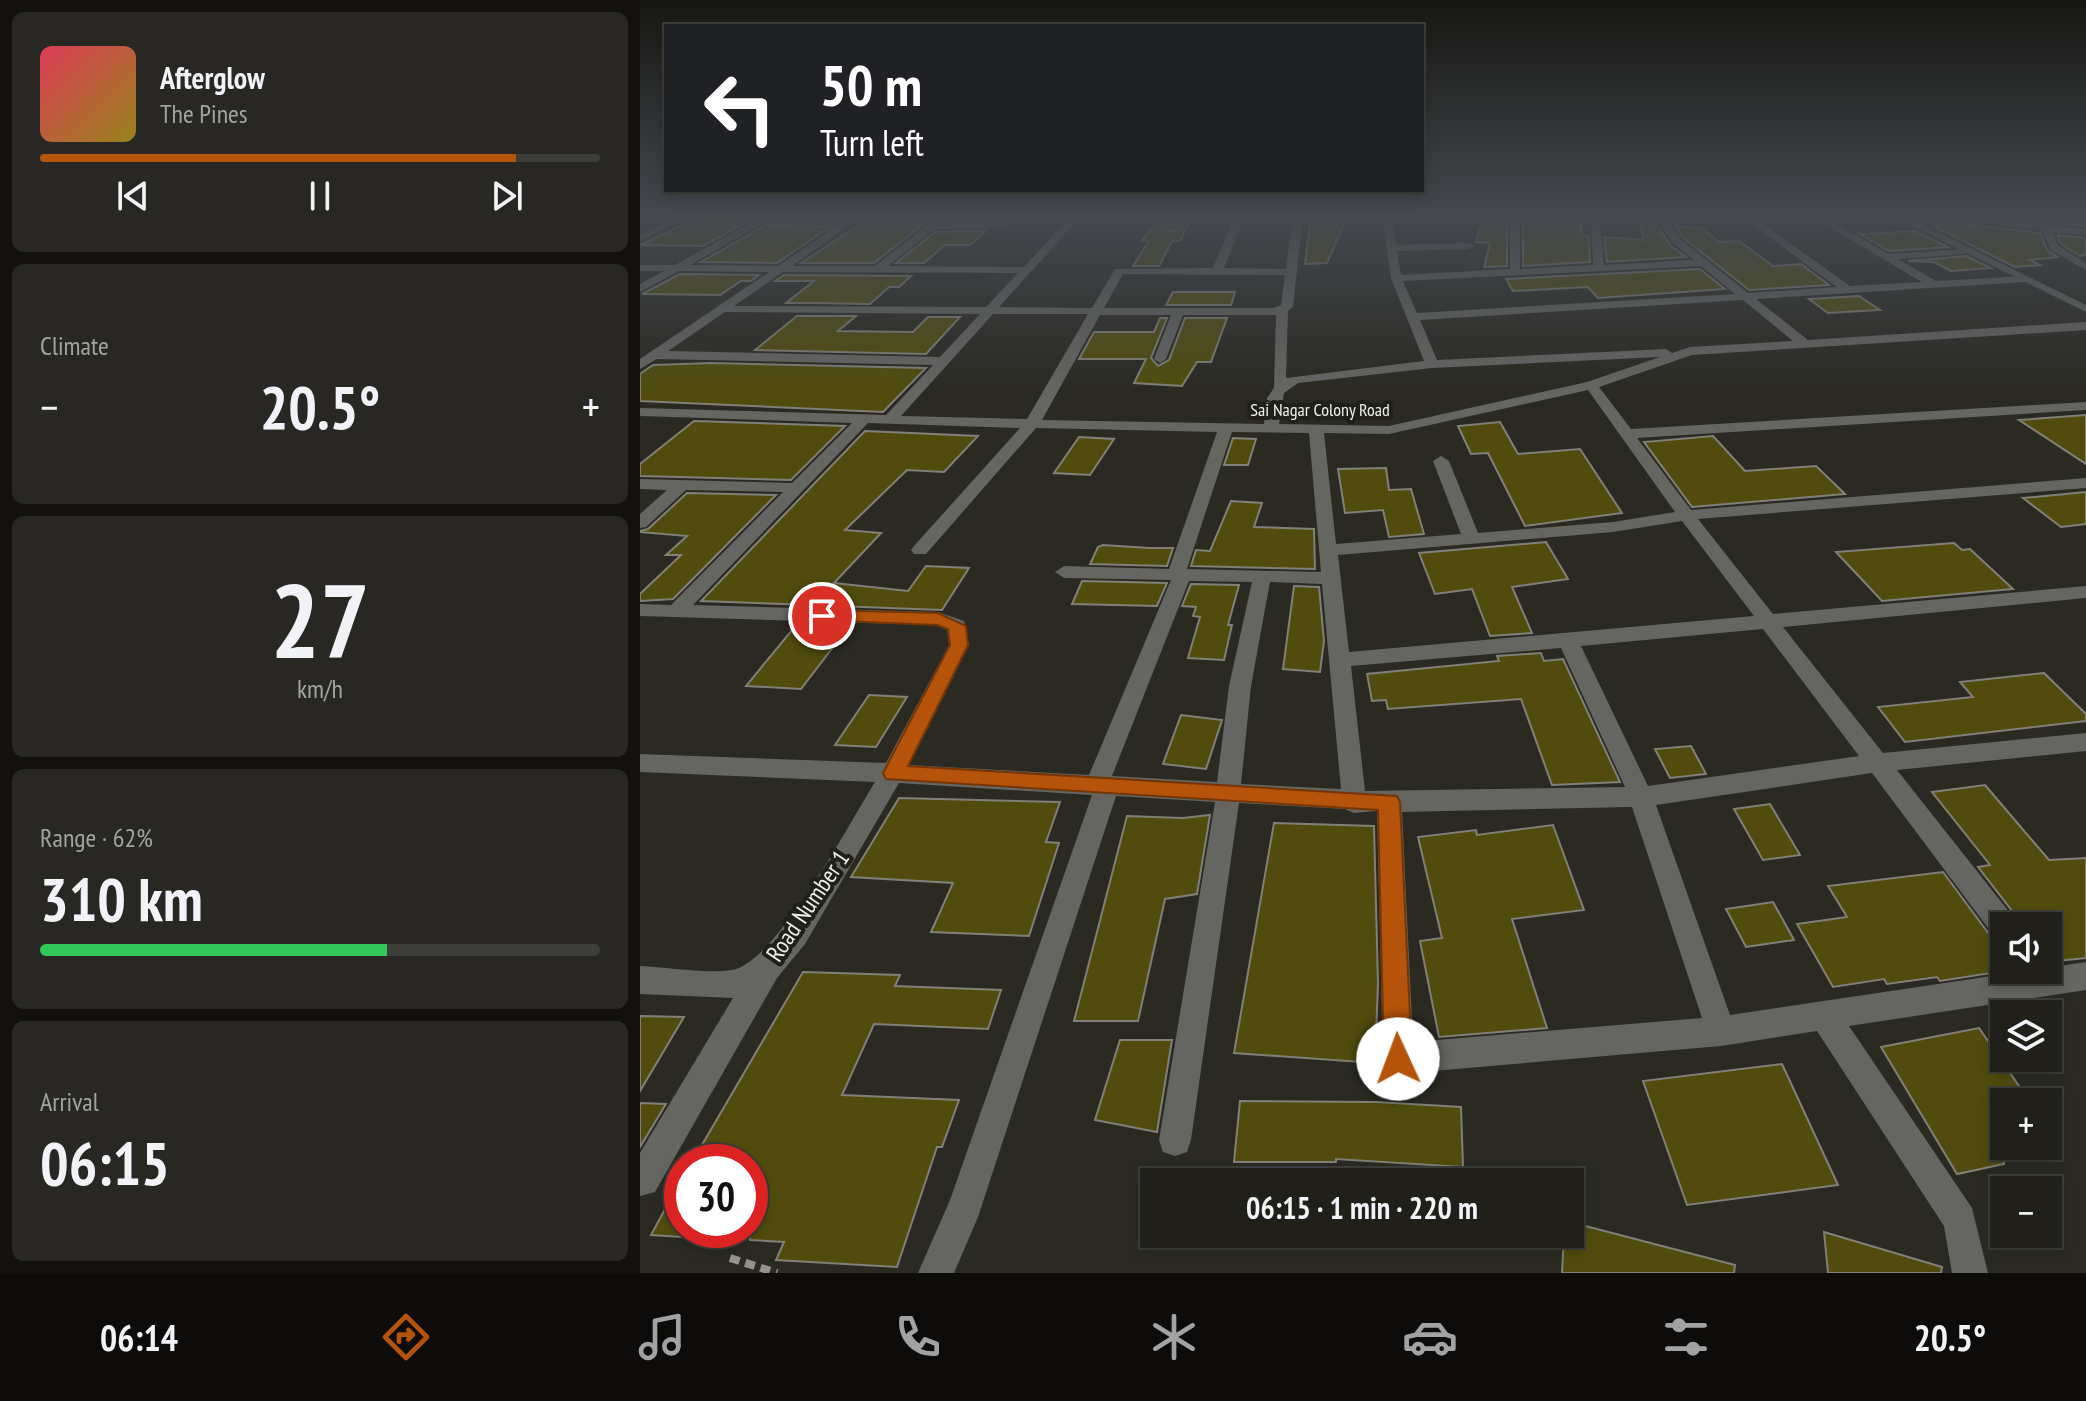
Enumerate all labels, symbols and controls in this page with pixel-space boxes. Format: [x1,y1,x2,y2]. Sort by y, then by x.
text: 50 m [820,49,922,121]
icon: left [688,56,792,160]
text: Afterglow [160,58,265,97]
text: The Pines [160,97,248,130]
text: Turn left [820,119,924,166]
icon: previous [111,174,155,218]
icon: pause [298,174,342,218]
icon: next [485,174,529,218]
text: Climate [40,329,109,362]
text: 20.5° [260,368,380,446]
text: − [40,378,58,435]
text: + [582,378,600,435]
street label: Sai Nagar Colony Road [1250,398,1390,421]
text: 27 [270,552,370,687]
pin [788,582,856,650]
icon: arrive [800,594,844,638]
text: km/h [297,672,343,705]
text: Range · 62% [40,821,153,854]
street label: Road Number 1 [759,844,856,967]
text: 310 km [40,860,203,938]
map controls [1990,912,2062,1248]
button: sound [1990,912,2062,984]
button: layers [1990,1000,2062,1072]
position arrow [1356,1017,1440,1101]
text: Arrival [40,1085,99,1118]
button: + [1990,1088,2062,1160]
text: 06:15 [40,1124,170,1202]
speed limit sign: 30 [664,1144,768,1248]
button: − [1990,1176,2062,1248]
text: 06:15 · 1 min · 220 m [1246,1188,1478,1227]
icon: directions [378,1309,434,1365]
icon: music [634,1309,690,1365]
icon: phone [890,1309,946,1365]
icon: climate [1146,1309,1202,1365]
icon: car [1402,1309,1458,1365]
icon: filters [1658,1309,1714,1365]
text: 06:14 [100,1314,178,1361]
text: 20.5° [1914,1314,1986,1361]

